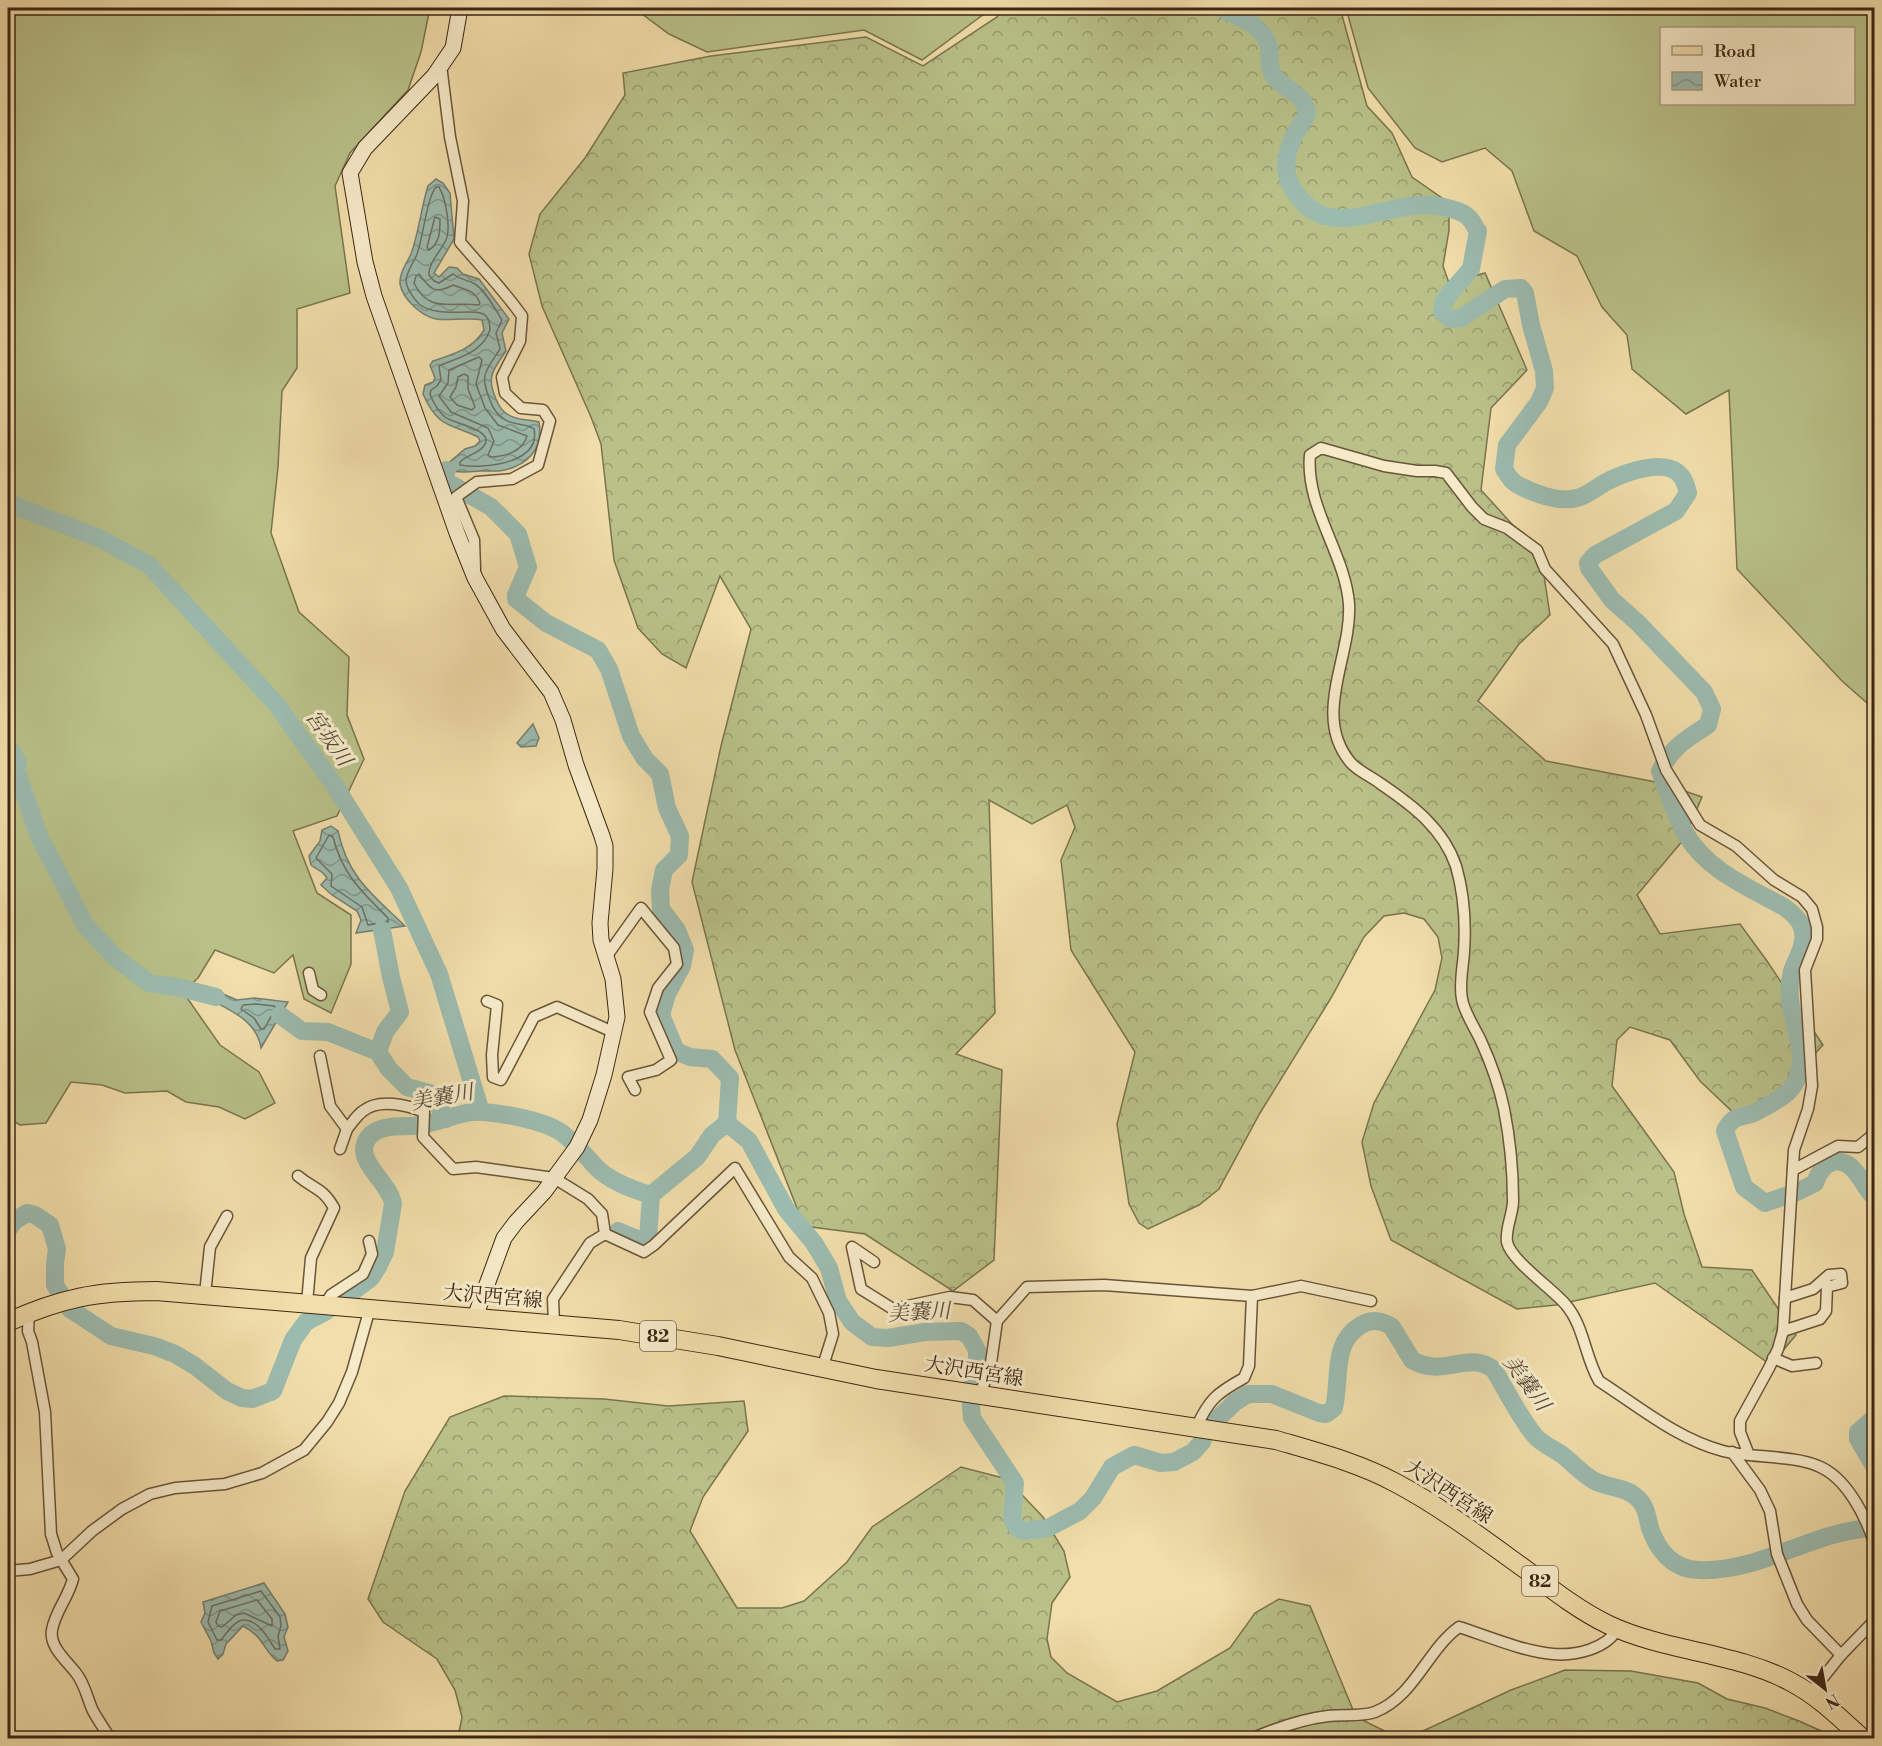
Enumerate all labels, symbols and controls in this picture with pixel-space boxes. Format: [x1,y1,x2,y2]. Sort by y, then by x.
legend [1660,27,1855,105]
text: Road [1714,40,1757,63]
text: Water [1713,70,1762,93]
water label: 宮坂川 [299,705,358,773]
water label: 美嚢川 [409,1079,477,1116]
street label: 大沢西宮線 [442,1281,544,1314]
water label: 美嚢川 [887,1298,953,1328]
road number: 82 [640,1321,676,1351]
water label: 美嚢川 [1497,1350,1556,1418]
street label: 大沢西宮線 [922,1352,1025,1393]
street label: 大沢西宮線 [1399,1455,1497,1530]
road number: 82 [1522,1566,1558,1596]
north arrow [1795,1659,1855,1719]
text: N [1821,1689,1843,1713]

